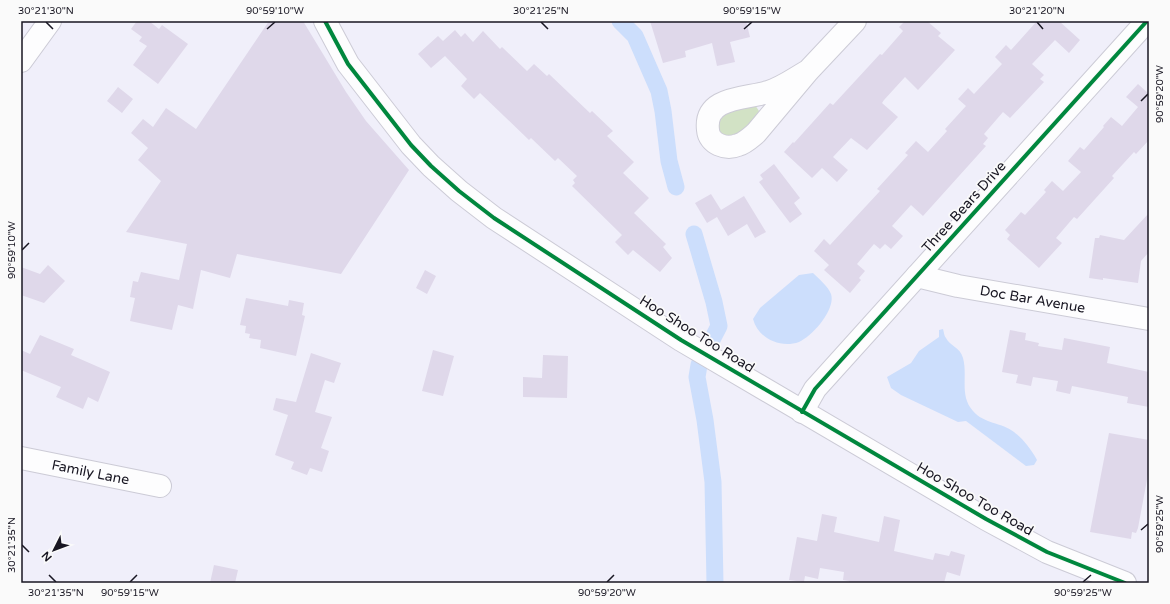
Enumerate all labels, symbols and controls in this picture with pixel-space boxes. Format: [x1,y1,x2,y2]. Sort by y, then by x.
text: 30°21'30"N [18,5,74,17]
text: 90°59'10"W [246,5,304,17]
text: 30°21'25"N [513,5,569,17]
text: 90°59'15"W [723,5,781,17]
text: 30°21'20"N [1009,5,1065,17]
text: 90°59'20"W [1154,65,1166,123]
street label: Three Bears Drive [918,158,1010,256]
text: 90°59'10"W [6,221,18,279]
street label: Doc Bar Avenue [979,281,1087,316]
street label: Hoo Shoo Too Road [636,292,758,376]
street label: Family Lane [50,456,131,488]
street label: Hoo Shoo Too Road [913,459,1037,539]
text: 90°59'25"W [1154,495,1166,553]
text: 30°21'35"N [6,517,18,573]
north arrow [34,530,74,570]
text: N [39,549,55,564]
text: 30°21'35"N [28,587,84,599]
text: 90°59'15"W [101,587,159,599]
text: 90°59'20"W [578,587,636,599]
text: 90°59'25"W [1054,587,1112,599]

